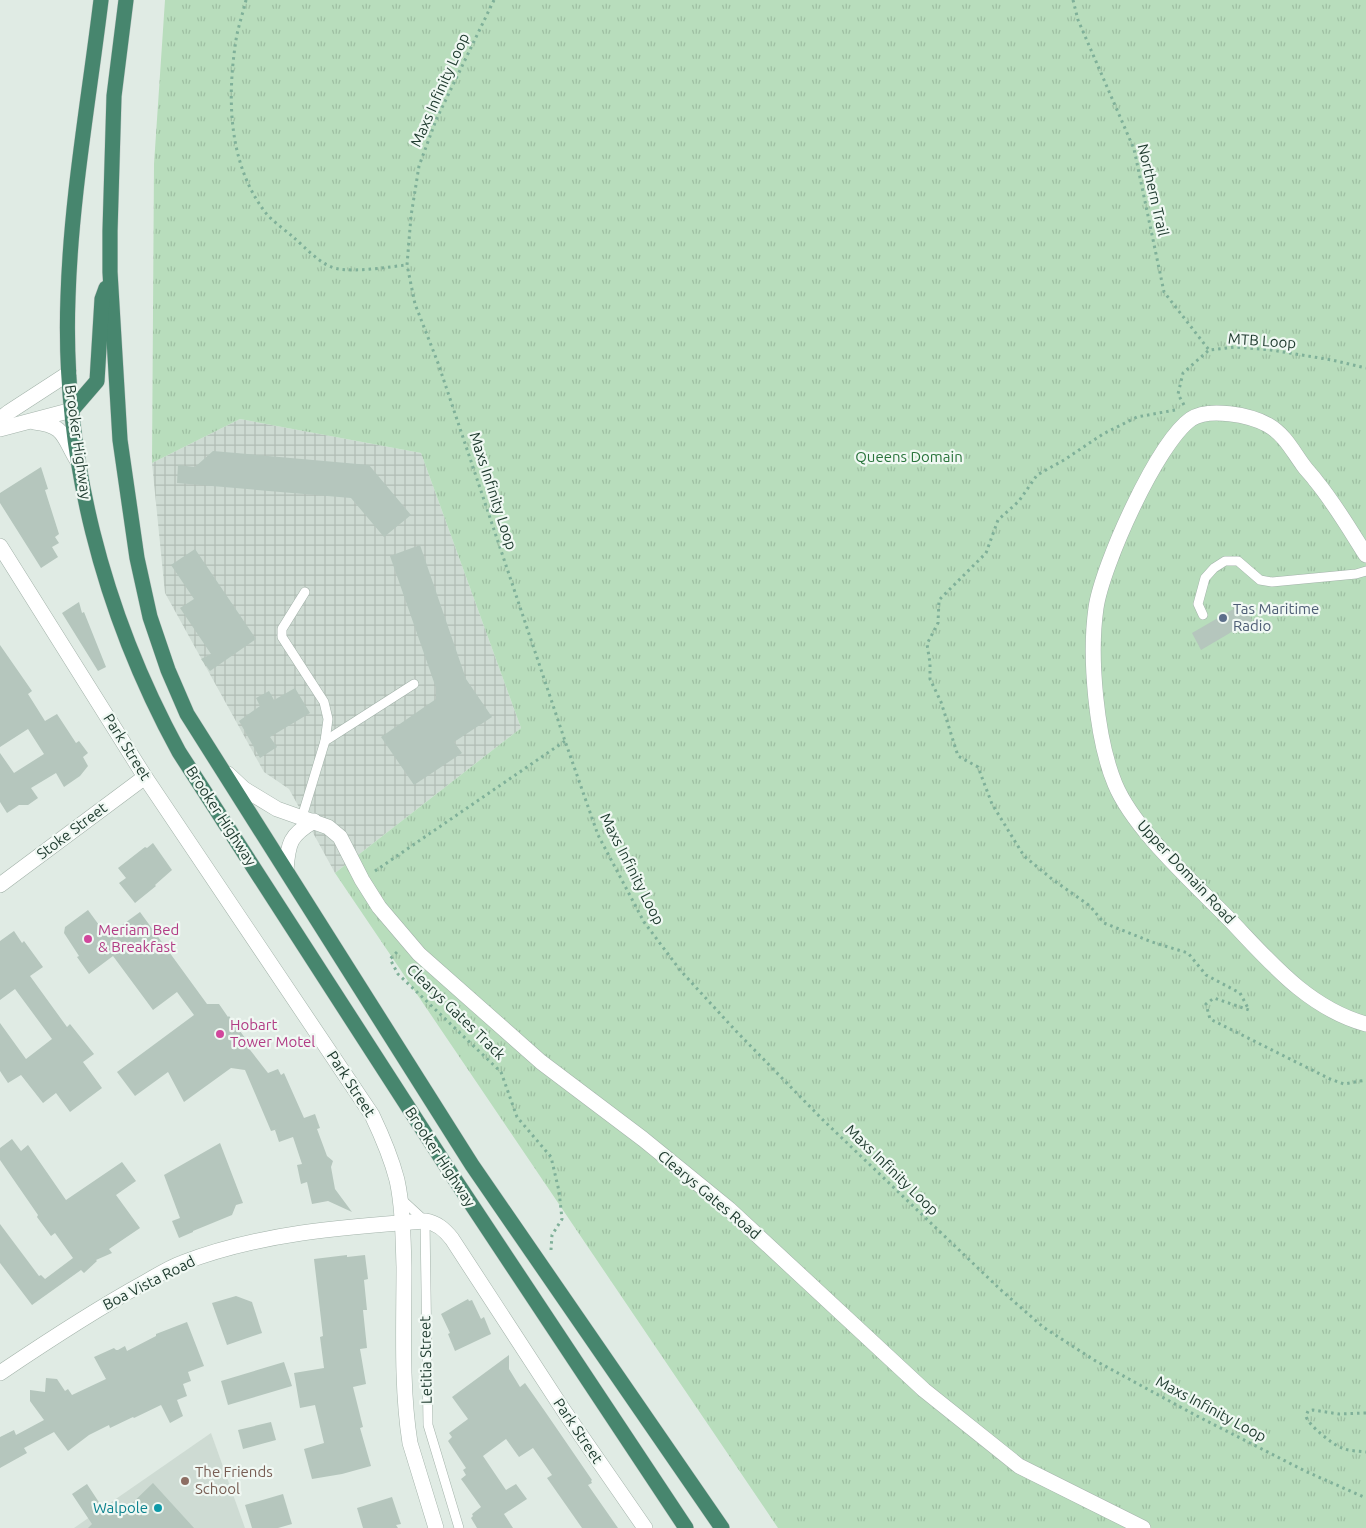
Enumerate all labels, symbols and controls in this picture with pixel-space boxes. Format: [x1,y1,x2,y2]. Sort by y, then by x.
street label: Maxs Infinity Loop [407,30,472,149]
street label: Northern Trail [1135,142,1172,238]
street label: MTB Loop [1227,330,1297,351]
street label: Brooker Highway [62,384,95,500]
street label: Maxs Infinity Loop [466,430,521,552]
park label: Queens Domain [855,448,963,465]
place label: Tas Maritime Radio [1233,600,1319,634]
marker: Tas Maritime Radio [1217,612,1229,624]
street label: Park Street [100,710,155,783]
street label: Brooker Highway [183,763,260,869]
street label: Stoke Street [33,799,110,862]
street label: Maxs Infinity Loop [597,810,668,927]
street label: Upper Domain Road [1134,816,1239,927]
place label: Meriam Bed & Breakfast [98,921,179,955]
marker: Meriam Bed & Breakfast [82,933,94,945]
street label: Clearys Gates Track [404,960,509,1063]
place label: Hobart Tower Motel [230,1016,315,1050]
marker: Hobart Tower Motel [214,1028,226,1040]
street label: Park Street [324,1048,379,1120]
street label: Brooker Highway [402,1104,479,1210]
street label: Maxs Infinity Loop [842,1121,942,1218]
street label: Clearys Gates Road [655,1147,764,1242]
street label: Boa Vista Road [100,1252,198,1313]
street label: Letitia Street [416,1316,435,1404]
street label: Maxs Infinity Loop [1153,1372,1269,1445]
street label: Park Street [550,1395,607,1467]
place label: The Friends School [195,1463,273,1497]
marker: The Friends School [179,1475,191,1487]
place label: Walpole [93,1499,148,1516]
marker: Walpole [152,1502,164,1514]

